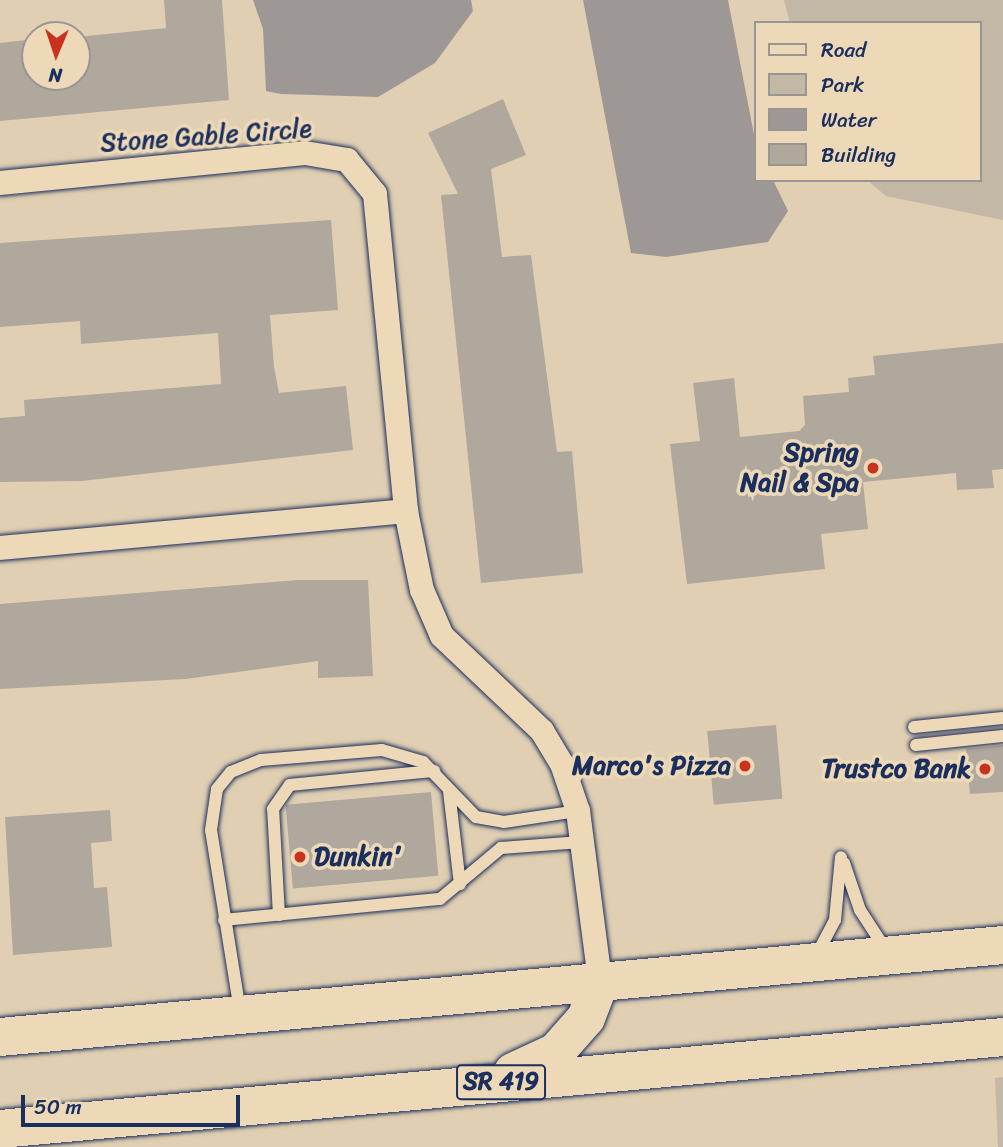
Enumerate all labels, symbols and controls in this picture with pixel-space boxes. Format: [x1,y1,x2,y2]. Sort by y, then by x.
north arrow [21,21,91,91]
legend [754,21,982,182]
text: Road [821,31,866,69]
text: N [48,59,62,92]
text: Park [821,66,864,104]
text: Water [821,101,876,139]
street label: Stone Gable Circle [98,113,314,159]
text: Building [821,136,896,174]
place label: Spring Nail & Spa [740,437,859,498]
marker: Spring Nail & Spa [865,460,881,476]
place label: Marco's Pizza [572,750,731,782]
place label: Trustco Bank [822,753,971,785]
marker: Marco's Pizza [737,758,753,774]
marker: Trustco Bank [977,761,993,777]
place label: Dunkin' [314,841,402,873]
marker: Dunkin' [292,849,308,865]
road number: SR 419 [456,1062,546,1102]
scale bar [24,1080,243,1124]
text: 50 m [34,1088,82,1126]

